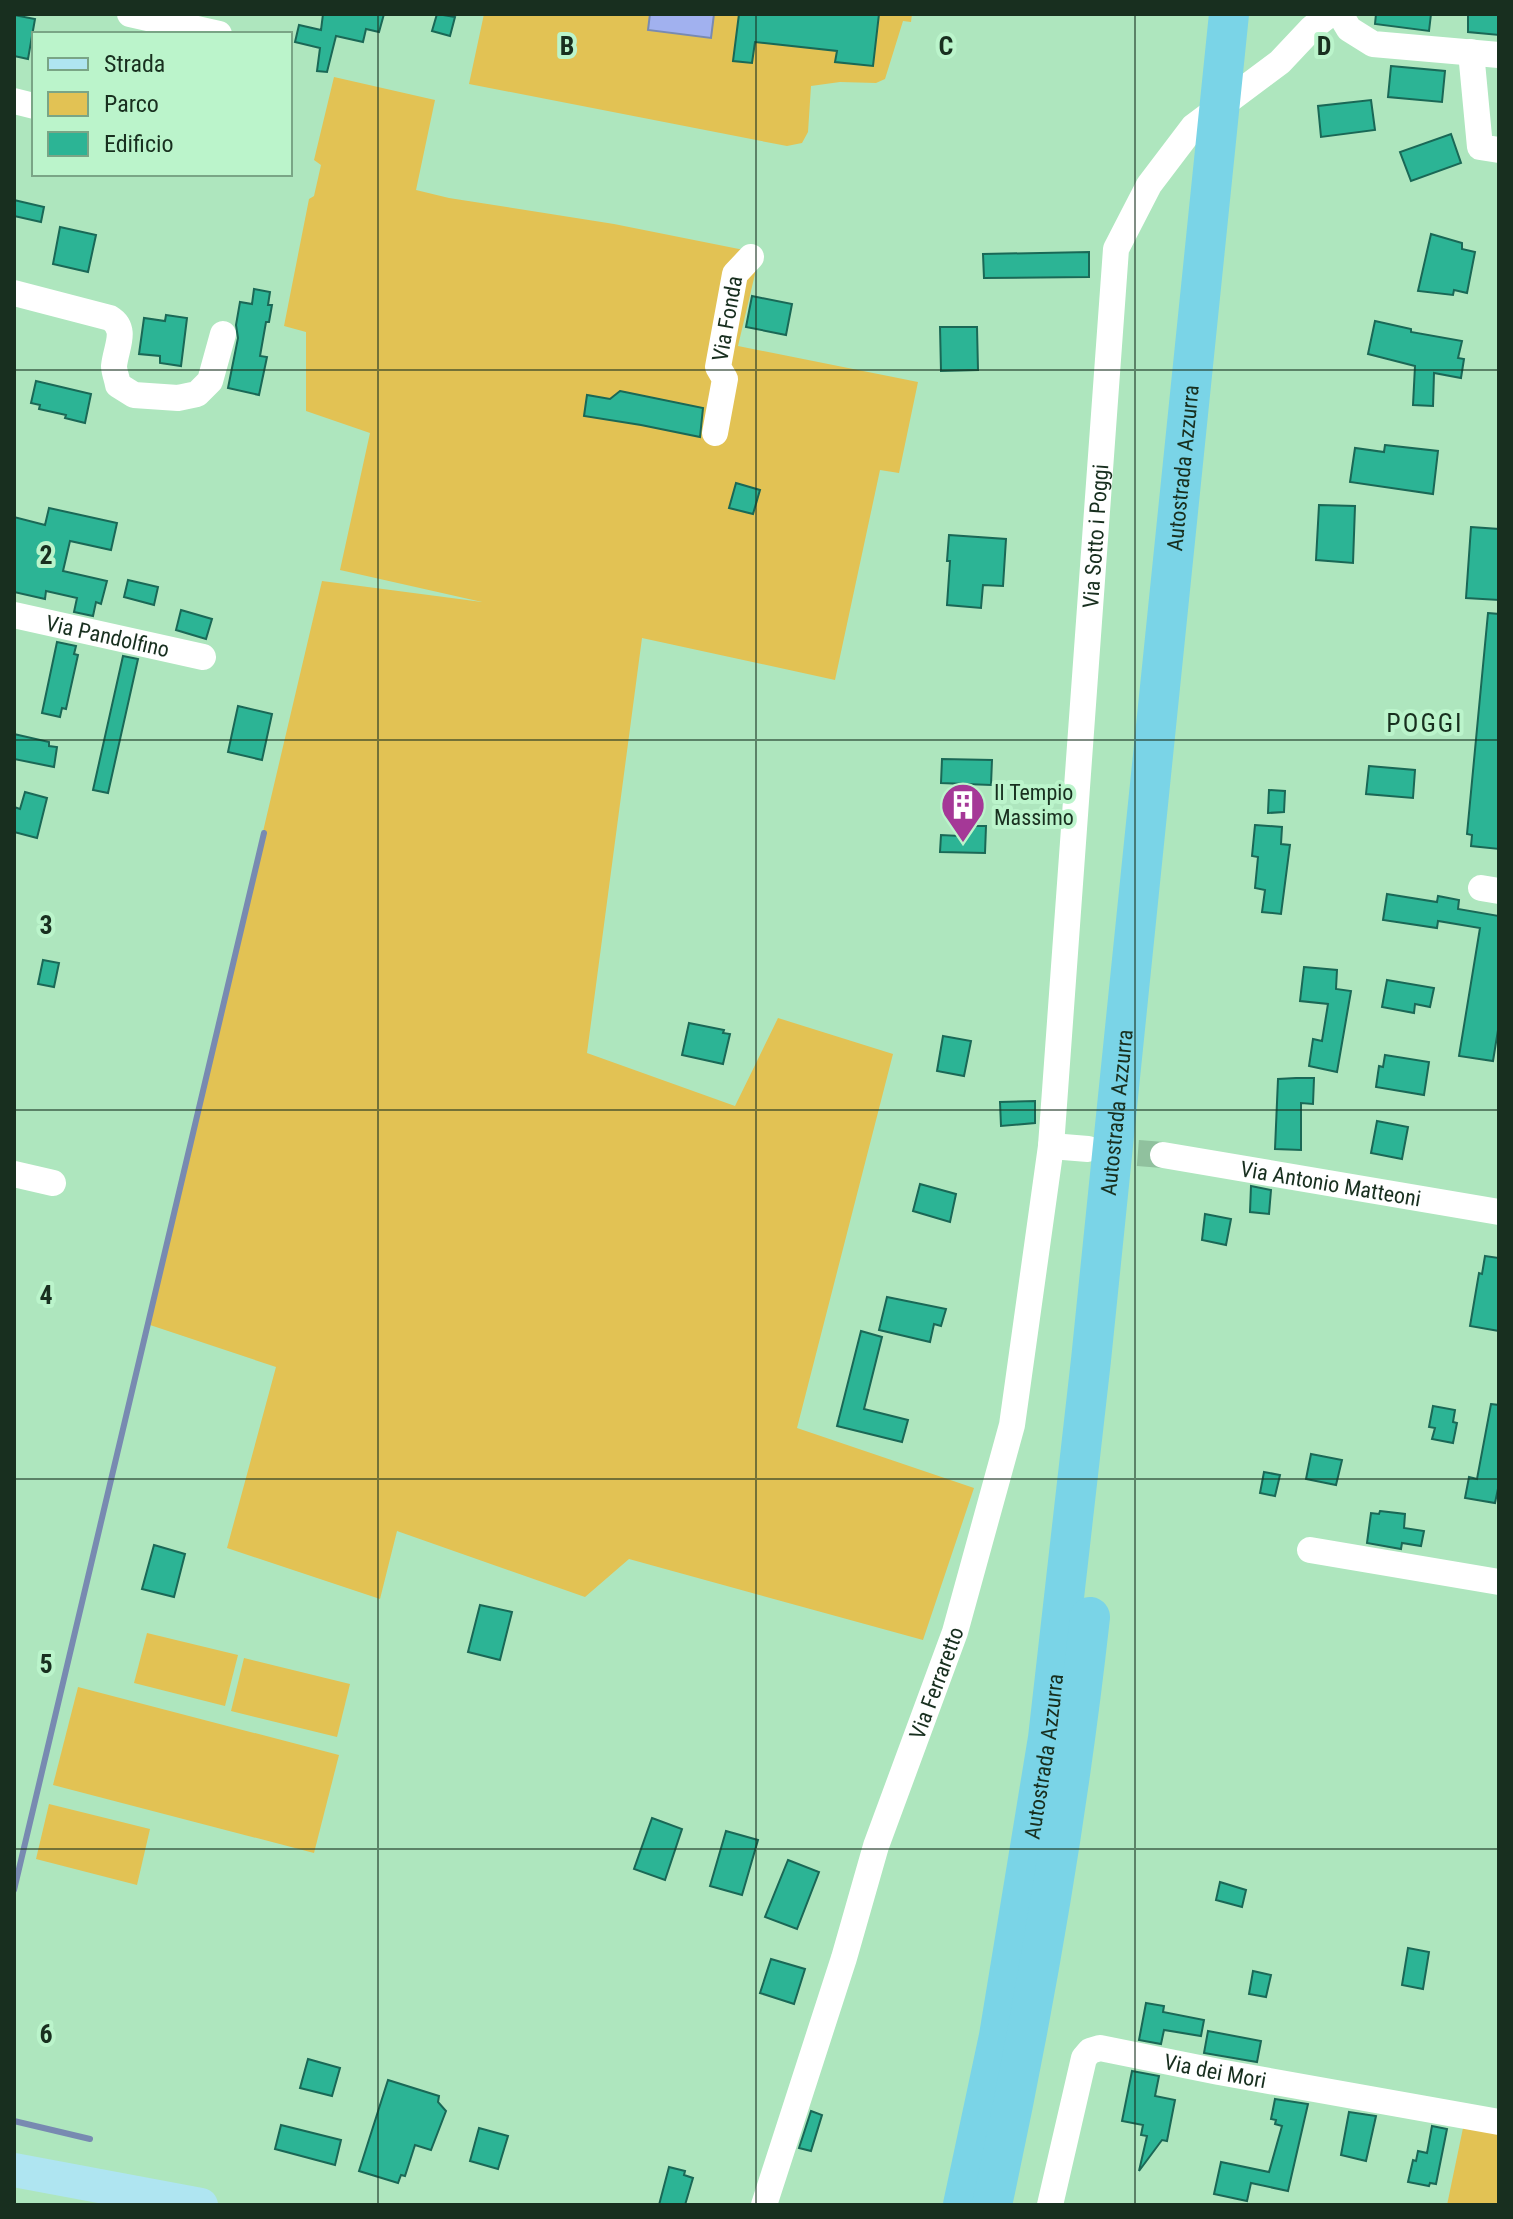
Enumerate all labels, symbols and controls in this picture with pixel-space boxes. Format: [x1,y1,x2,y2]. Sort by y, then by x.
text: B [560,31,574,61]
text: C [939,31,954,61]
text: D [1317,31,1331,61]
legend [32,32,292,176]
text: Strada [104,50,165,78]
text: Parco [104,90,159,118]
text: Edificio [104,130,174,158]
street label: Via Fonda [707,274,747,363]
street label: Autostrada Azzurra [1162,384,1203,552]
street label: Via Sotto i Poggi [1077,463,1113,609]
text: 2 [39,540,53,570]
street label: Via Pandolfino [44,610,172,662]
district label: POGGI [1386,708,1464,738]
place label: Il Tempio Massimo [994,780,1074,830]
building icon: Il Tempio Massimo [939,781,987,844]
text: 3 [39,910,53,940]
street label: Autostrada Azzurra [1095,1028,1137,1197]
street label: Via Antonio Matteoni [1238,1156,1423,1211]
text: 4 [39,1280,53,1310]
street label: Via Ferraretto [904,1623,968,1743]
text: 5 [39,1649,53,1679]
street label: Autostrada Azzurra [1019,1672,1068,1841]
text: 6 [39,2019,53,2049]
street label: Via dei Mori [1162,2049,1268,2093]

